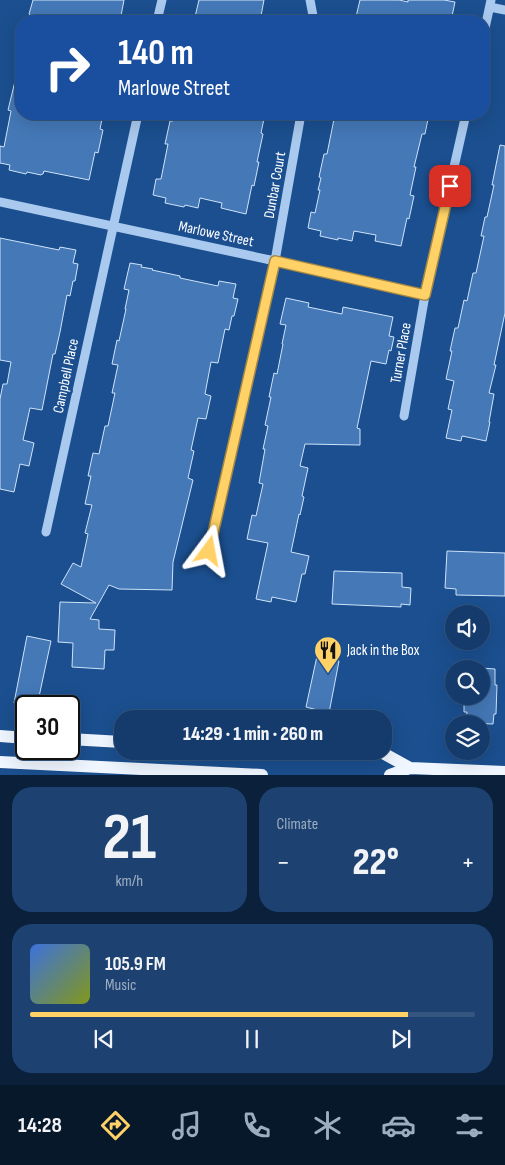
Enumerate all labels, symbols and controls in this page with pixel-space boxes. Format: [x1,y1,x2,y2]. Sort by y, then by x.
text: 140 m [118,32,194,75]
icon: right [35,35,100,100]
text: Marlowe Street [118,75,230,102]
street label: Dunbar Court [260,150,290,220]
pin [429,165,471,207]
icon: arrive [436,172,464,200]
street label: Marlowe Street [177,217,256,251]
street label: Turner Place [386,321,416,385]
street label: Campbell Place [49,337,83,415]
position arrow [182,524,234,576]
map controls [445,605,490,760]
button: sound [445,605,490,650]
restaurant icon: Jack in the Box [313,635,343,674]
place label: Jack in the Box [346,641,420,660]
button: search [445,660,490,705]
speed limit sign: 30 [15,695,80,760]
button: layers [445,715,490,760]
text: 14:29 · 1 min · 260 m [183,723,323,746]
text: 21 [102,800,156,878]
text: Climate [277,815,318,834]
text: 22° [353,840,399,885]
text: − [277,846,290,879]
text: + [461,846,475,879]
text: km/h [115,872,143,891]
text: 105.9 FM [105,953,166,976]
text: Music [105,976,136,995]
icon: previous [90,1025,118,1053]
icon: pause [238,1025,266,1053]
icon: next [387,1025,415,1053]
icon: directions [98,1108,133,1143]
icon: music [169,1108,204,1143]
icon: phone [239,1108,274,1143]
icon: climate [310,1108,345,1143]
icon: car [381,1108,416,1143]
icon: filters [452,1108,487,1143]
text: 14:28 [18,1112,62,1139]

